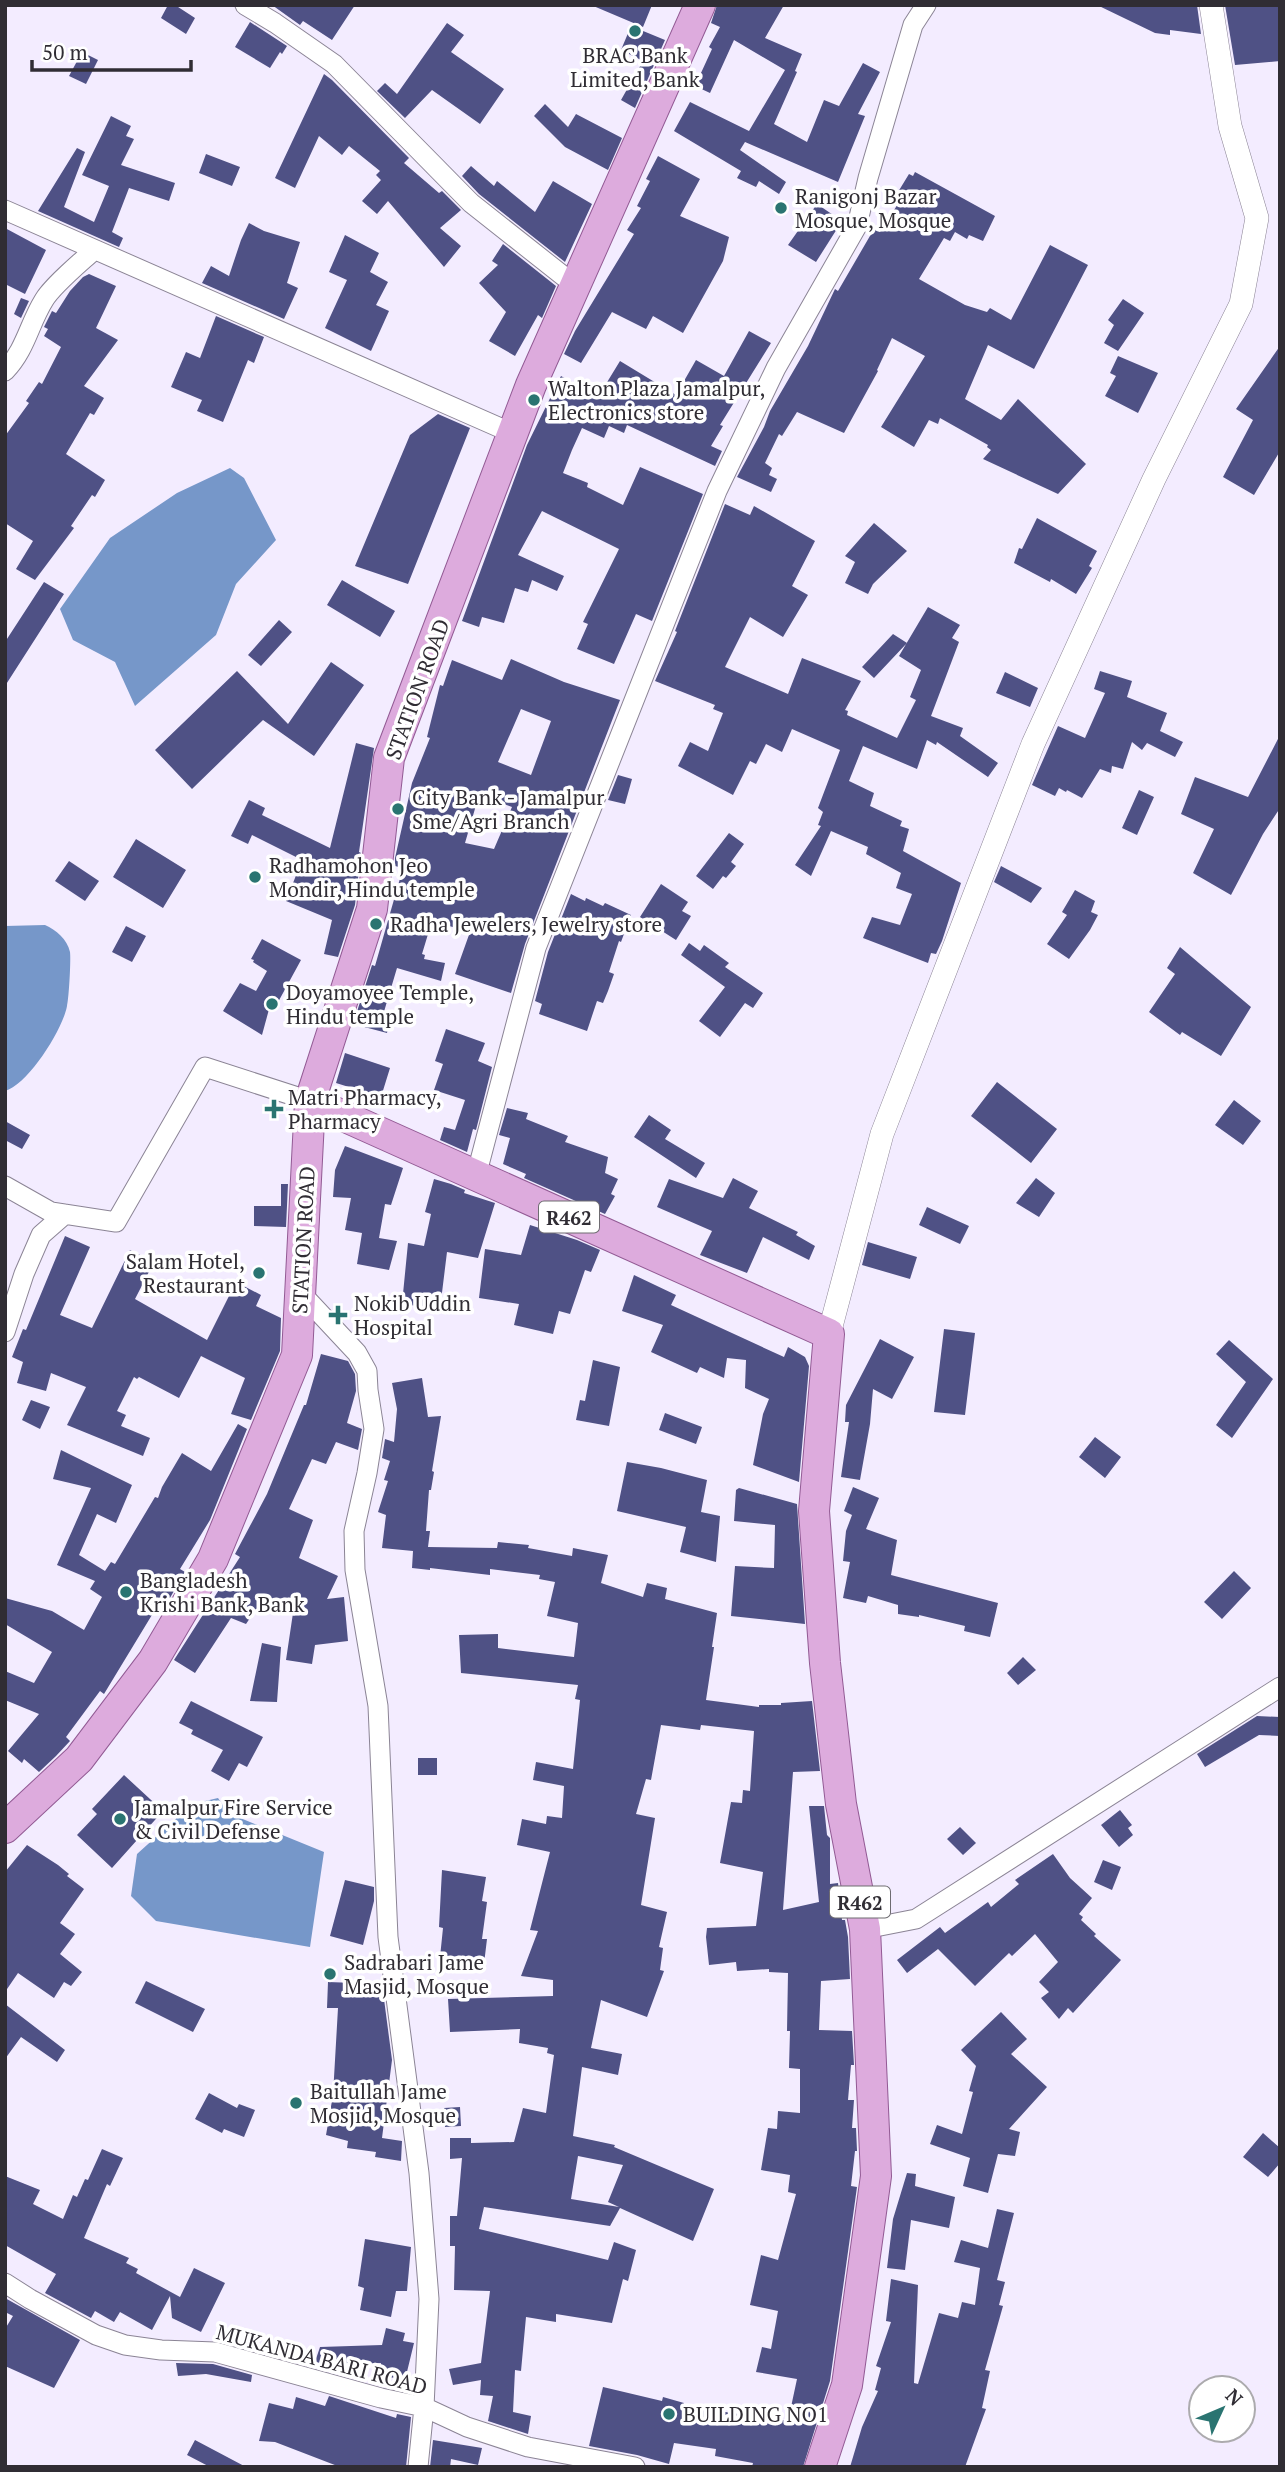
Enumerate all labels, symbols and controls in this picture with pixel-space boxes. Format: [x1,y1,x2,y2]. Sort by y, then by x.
marker: BRAC Bank Limited, Bank [627,23,643,39]
scale bar [32,28,191,72]
text: 50 m [42,38,88,66]
place label: BRAC Bank Limited, Bank [570,41,700,93]
place label: Ranigonj Bazar Mosque, Mosque [795,182,951,234]
marker: Ranigonj Bazar Mosque, Mosque [773,200,789,216]
place label: Walton Plaza Jamalpur, Electronics store [548,374,765,426]
marker: Walton Plaza Jamalpur, Electronics store [526,392,542,408]
street label: STATION ROAD [379,615,455,763]
place label: City Bank - Jamalpur Sme/Agri Branch [412,783,604,835]
marker: City Bank - Jamalpur Sme/Agri Branch [390,801,406,817]
place label: Radhamohon Jeo Mondir, Hindu temple [269,851,475,903]
marker: Radhamohon Jeo Mondir, Hindu temple [247,869,263,885]
place label: Radha Jewelers, Jewelry store [390,910,662,938]
marker: Radha Jewelers, Jewelry store [368,916,384,932]
place label: Doyamoyee Temple, Hindu temple [286,978,474,1030]
marker: Doyamoyee Temple, Hindu temple [264,996,280,1012]
place label: Matri Pharmacy, Pharmacy [288,1083,442,1135]
marker: Matri Pharmacy, Pharmacy [266,1101,282,1117]
street label: STATION ROAD [285,1165,321,1315]
road number: R462 [539,1202,599,1232]
place label: Salam Hotel, Restaurant [126,1247,245,1299]
marker: Salam Hotel, Restaurant [251,1265,267,1281]
place label: Nokib Uddin Hospital [354,1289,471,1341]
marker: Nokib Uddin Hospital [328,1305,348,1325]
place label: Bangladesh Krishi Bank, Bank [140,1566,305,1618]
marker: Bangladesh Krishi Bank, Bank [118,1584,134,1600]
place label: Jamalpur Fire Service & Civil Defense [134,1793,333,1845]
marker: Jamalpur Fire Service & Civil Defense [112,1811,128,1827]
road number: R462 [830,1886,890,1918]
place label: Sadrabari Jame Masjid, Mosque [344,1948,489,2000]
marker: Sadrabari Jame Masjid, Mosque [322,1966,338,1982]
place label: Baitullah Jame Mosjid, Mosque [310,2077,456,2129]
marker: Baitullah Jame Mosjid, Mosque [288,2095,304,2111]
street label: MUKANDA BARI ROAD [213,2317,431,2401]
north arrow [1187,2374,1257,2444]
text: N [1221,2383,1249,2411]
place label: BUILDING NO1 [683,2400,828,2428]
marker: BUILDING NO1 [661,2406,677,2422]

